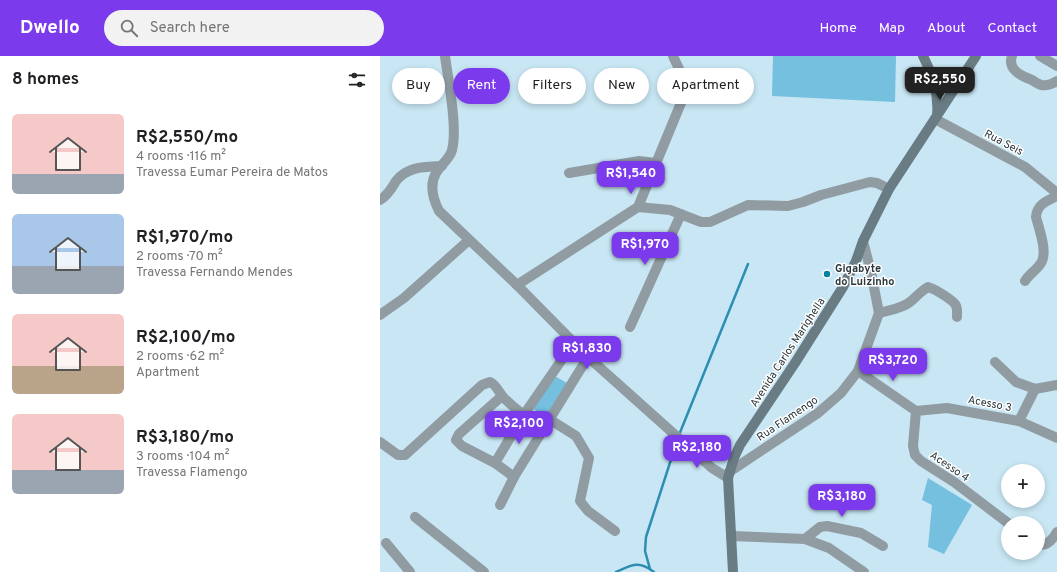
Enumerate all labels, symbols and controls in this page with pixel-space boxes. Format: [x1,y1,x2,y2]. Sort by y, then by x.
search box [104,10,384,46]
text: Dwello [20,16,80,40]
icon: search [118,17,140,39]
text: Search here [150,19,230,38]
text: Home [820,20,857,37]
text: Map [879,20,905,37]
text: About [927,20,966,37]
text: Contact [988,20,1037,37]
pin: R$2,550 [903,67,977,101]
chip: Buy [392,68,445,104]
chip: Rent [453,68,510,104]
chip: Filters [518,68,586,104]
chip: New [594,68,649,104]
chip: Apartment [657,68,754,104]
text: 8 homes [12,69,79,91]
icon: filters [346,69,368,91]
text: R$2,550 [914,72,966,88]
text: R$2,550/mo [136,127,238,149]
street label: Rua Seis [982,127,1025,159]
icon: home [44,130,92,178]
text: 4 rooms · 116 m² [136,149,226,165]
pin: R$1,540 [594,161,668,195]
text: Travessa Eumar Pereira de Matos [136,165,328,181]
text: R$1,540 [606,166,656,182]
text: R$1,970/mo [136,227,233,249]
icon: home [44,230,92,278]
pin: R$1,970 [608,232,682,266]
text: R$1,970 [621,237,669,253]
text: 2 rooms · 70 m² [136,249,223,265]
place label: Gigabyte do Luizinho [835,262,895,289]
text: Travessa Fernando Mendes [136,265,293,281]
marker: Gigabyte do Luizinho [822,269,832,279]
street label: Avenida Carlos Marighella [747,295,829,410]
text: R$2,100/mo [136,327,235,349]
icon: home [44,330,92,378]
pin: R$1,830 [550,336,624,370]
text: R$1,830 [562,341,612,357]
pin: R$3,720 [856,348,930,382]
text: 2 rooms · 62 m² [136,349,224,365]
text: R$3,720 [868,353,918,369]
text: Apartment [136,365,199,381]
street label: Rua Flamengo [754,393,821,444]
street label: Acesso 3 [967,393,1013,415]
pin: R$2,100 [482,411,556,445]
text: R$2,100 [494,416,544,432]
text: R$3,180/mo [136,427,234,449]
icon: home [44,430,92,478]
pin: R$2,180 [660,435,734,469]
text: R$2,180 [672,440,722,456]
text: 3 rooms · 104 m² [136,449,230,465]
street label: Acesso 4 [927,449,972,485]
map controls [1001,464,1045,560]
button: + [1001,464,1045,508]
text: Travessa Flamengo [136,465,248,481]
pin: R$3,180 [805,484,879,518]
text: R$3,180 [817,489,867,505]
button: − [1001,516,1045,560]

